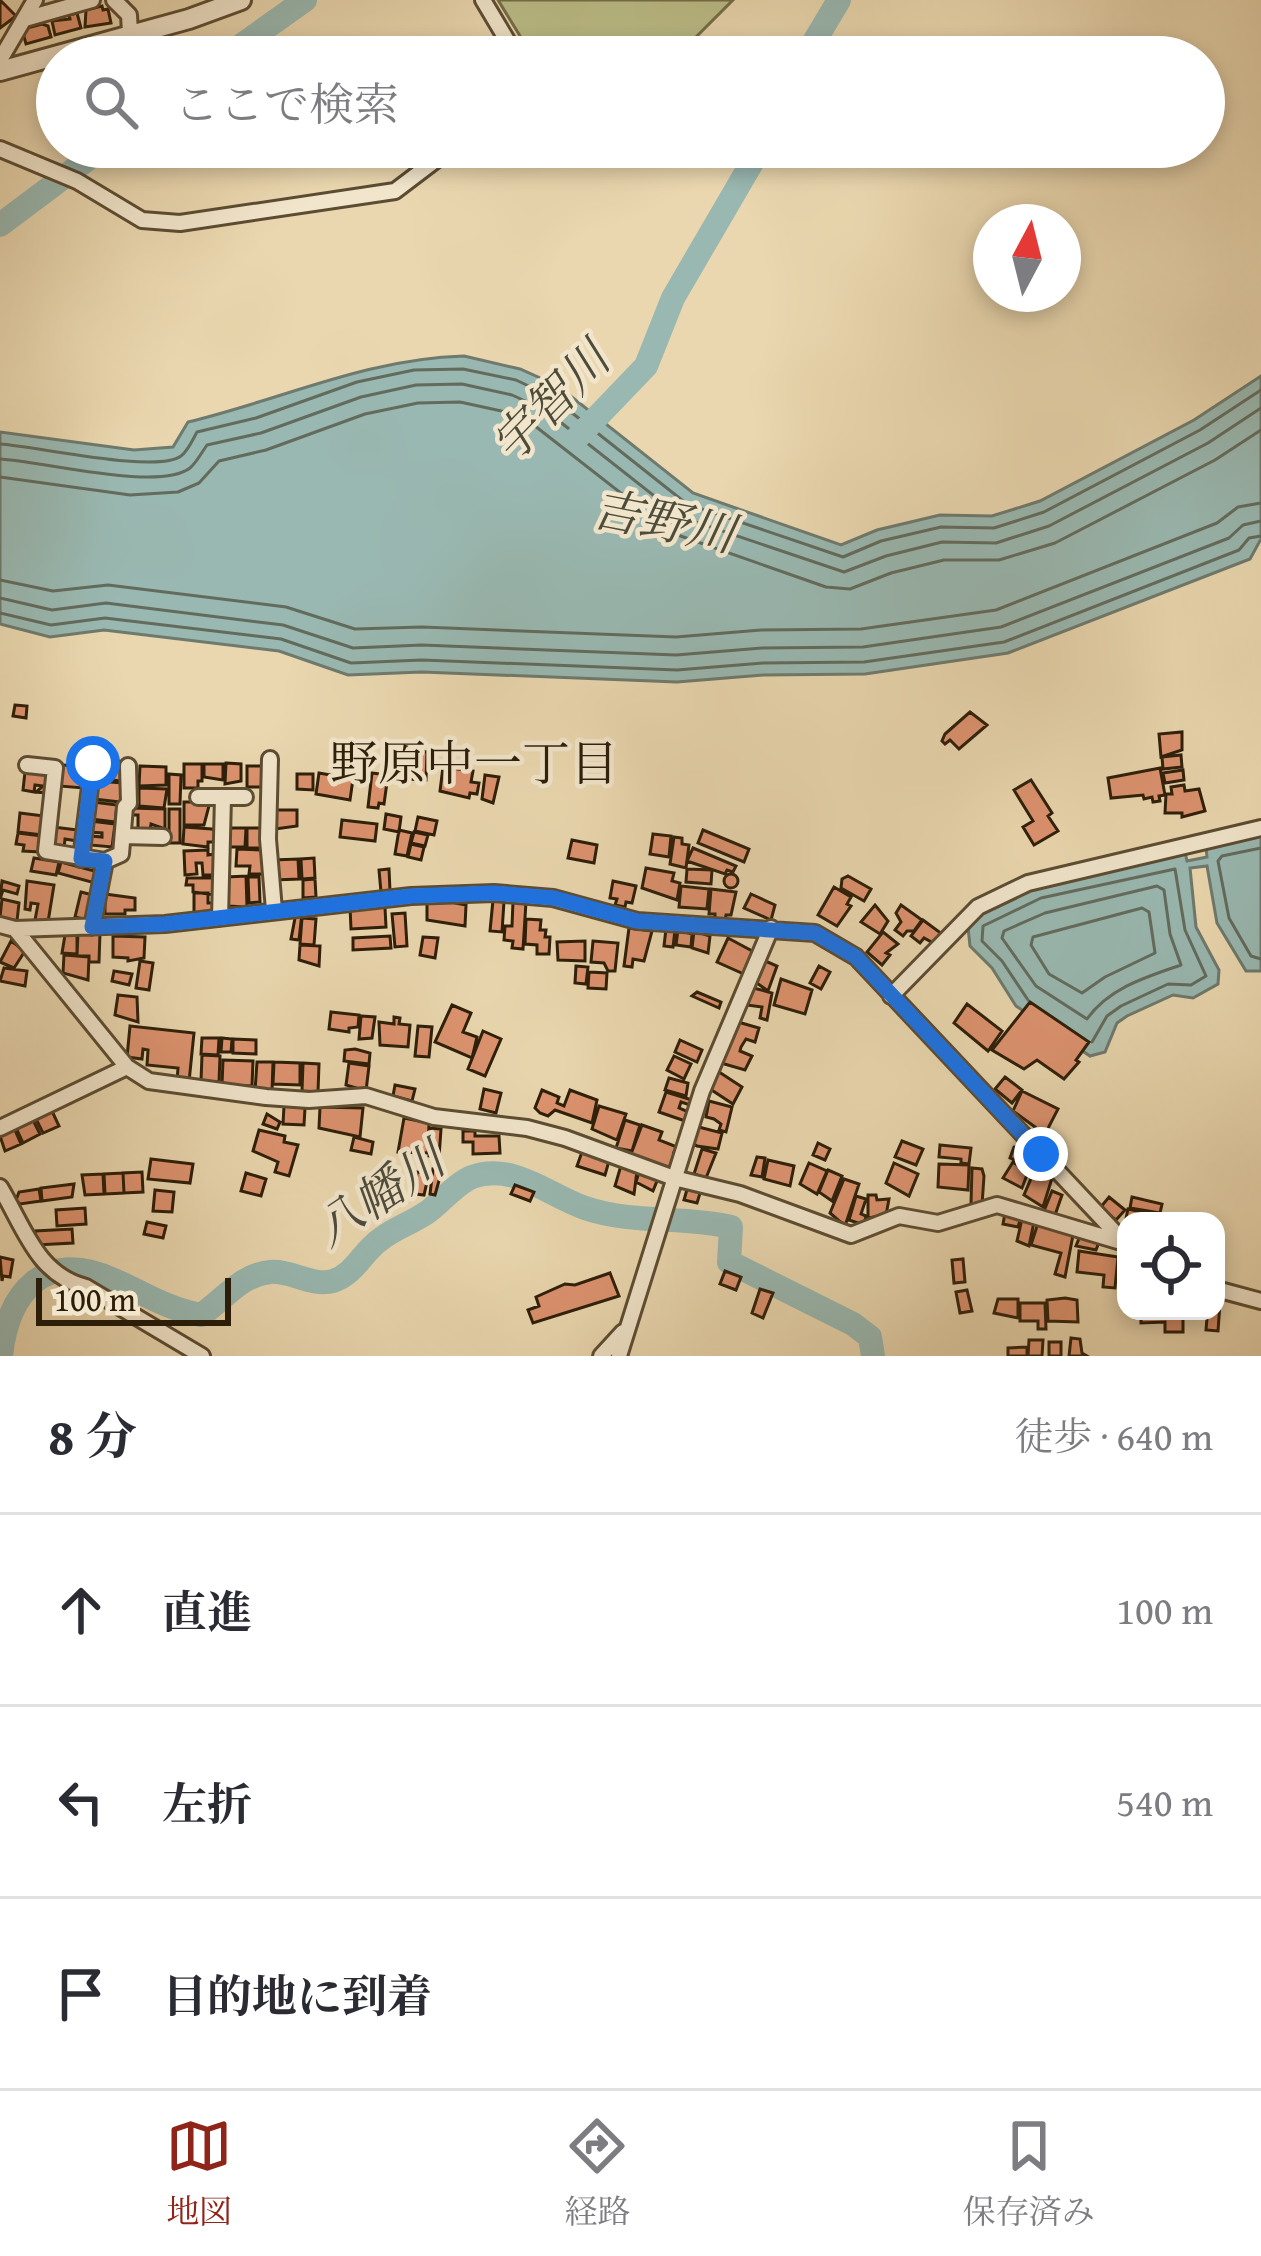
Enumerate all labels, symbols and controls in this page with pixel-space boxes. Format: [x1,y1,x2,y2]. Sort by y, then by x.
search box [36,36,1225,168]
icon: search [78,69,144,135]
text: ここで検索 [174,71,399,136]
north arrow [973,204,1081,312]
water label: 宇智川 [474,322,629,478]
water label: 吉野川 [587,472,746,570]
district label: 野原中一丁目 [330,727,618,798]
route start [66,736,120,790]
water label: 八幡川 [299,1121,462,1263]
route end [1014,1127,1068,1181]
map controls [1117,1212,1225,1320]
button: locate [1117,1212,1225,1320]
scale bar [36,1272,231,1325]
text: 100 m [54,1275,136,1323]
text: 8 分 [48,1398,137,1473]
text: 徒歩 · 640 m [1015,1407,1213,1464]
icon: ahead [48,1577,114,1643]
text: 直進 [162,1579,252,1644]
text: 100 m [1116,1581,1213,1638]
icon: left [48,1769,114,1835]
text: 左折 [162,1771,252,1836]
text: 540 m [1116,1773,1213,1830]
icon: arrive [48,1961,114,2027]
text: 目的地に到着 [162,1963,432,2028]
tab: 地図 [166,2113,232,2235]
tab: 経路 [564,2113,630,2235]
tab: 保存済み [963,2113,1095,2235]

